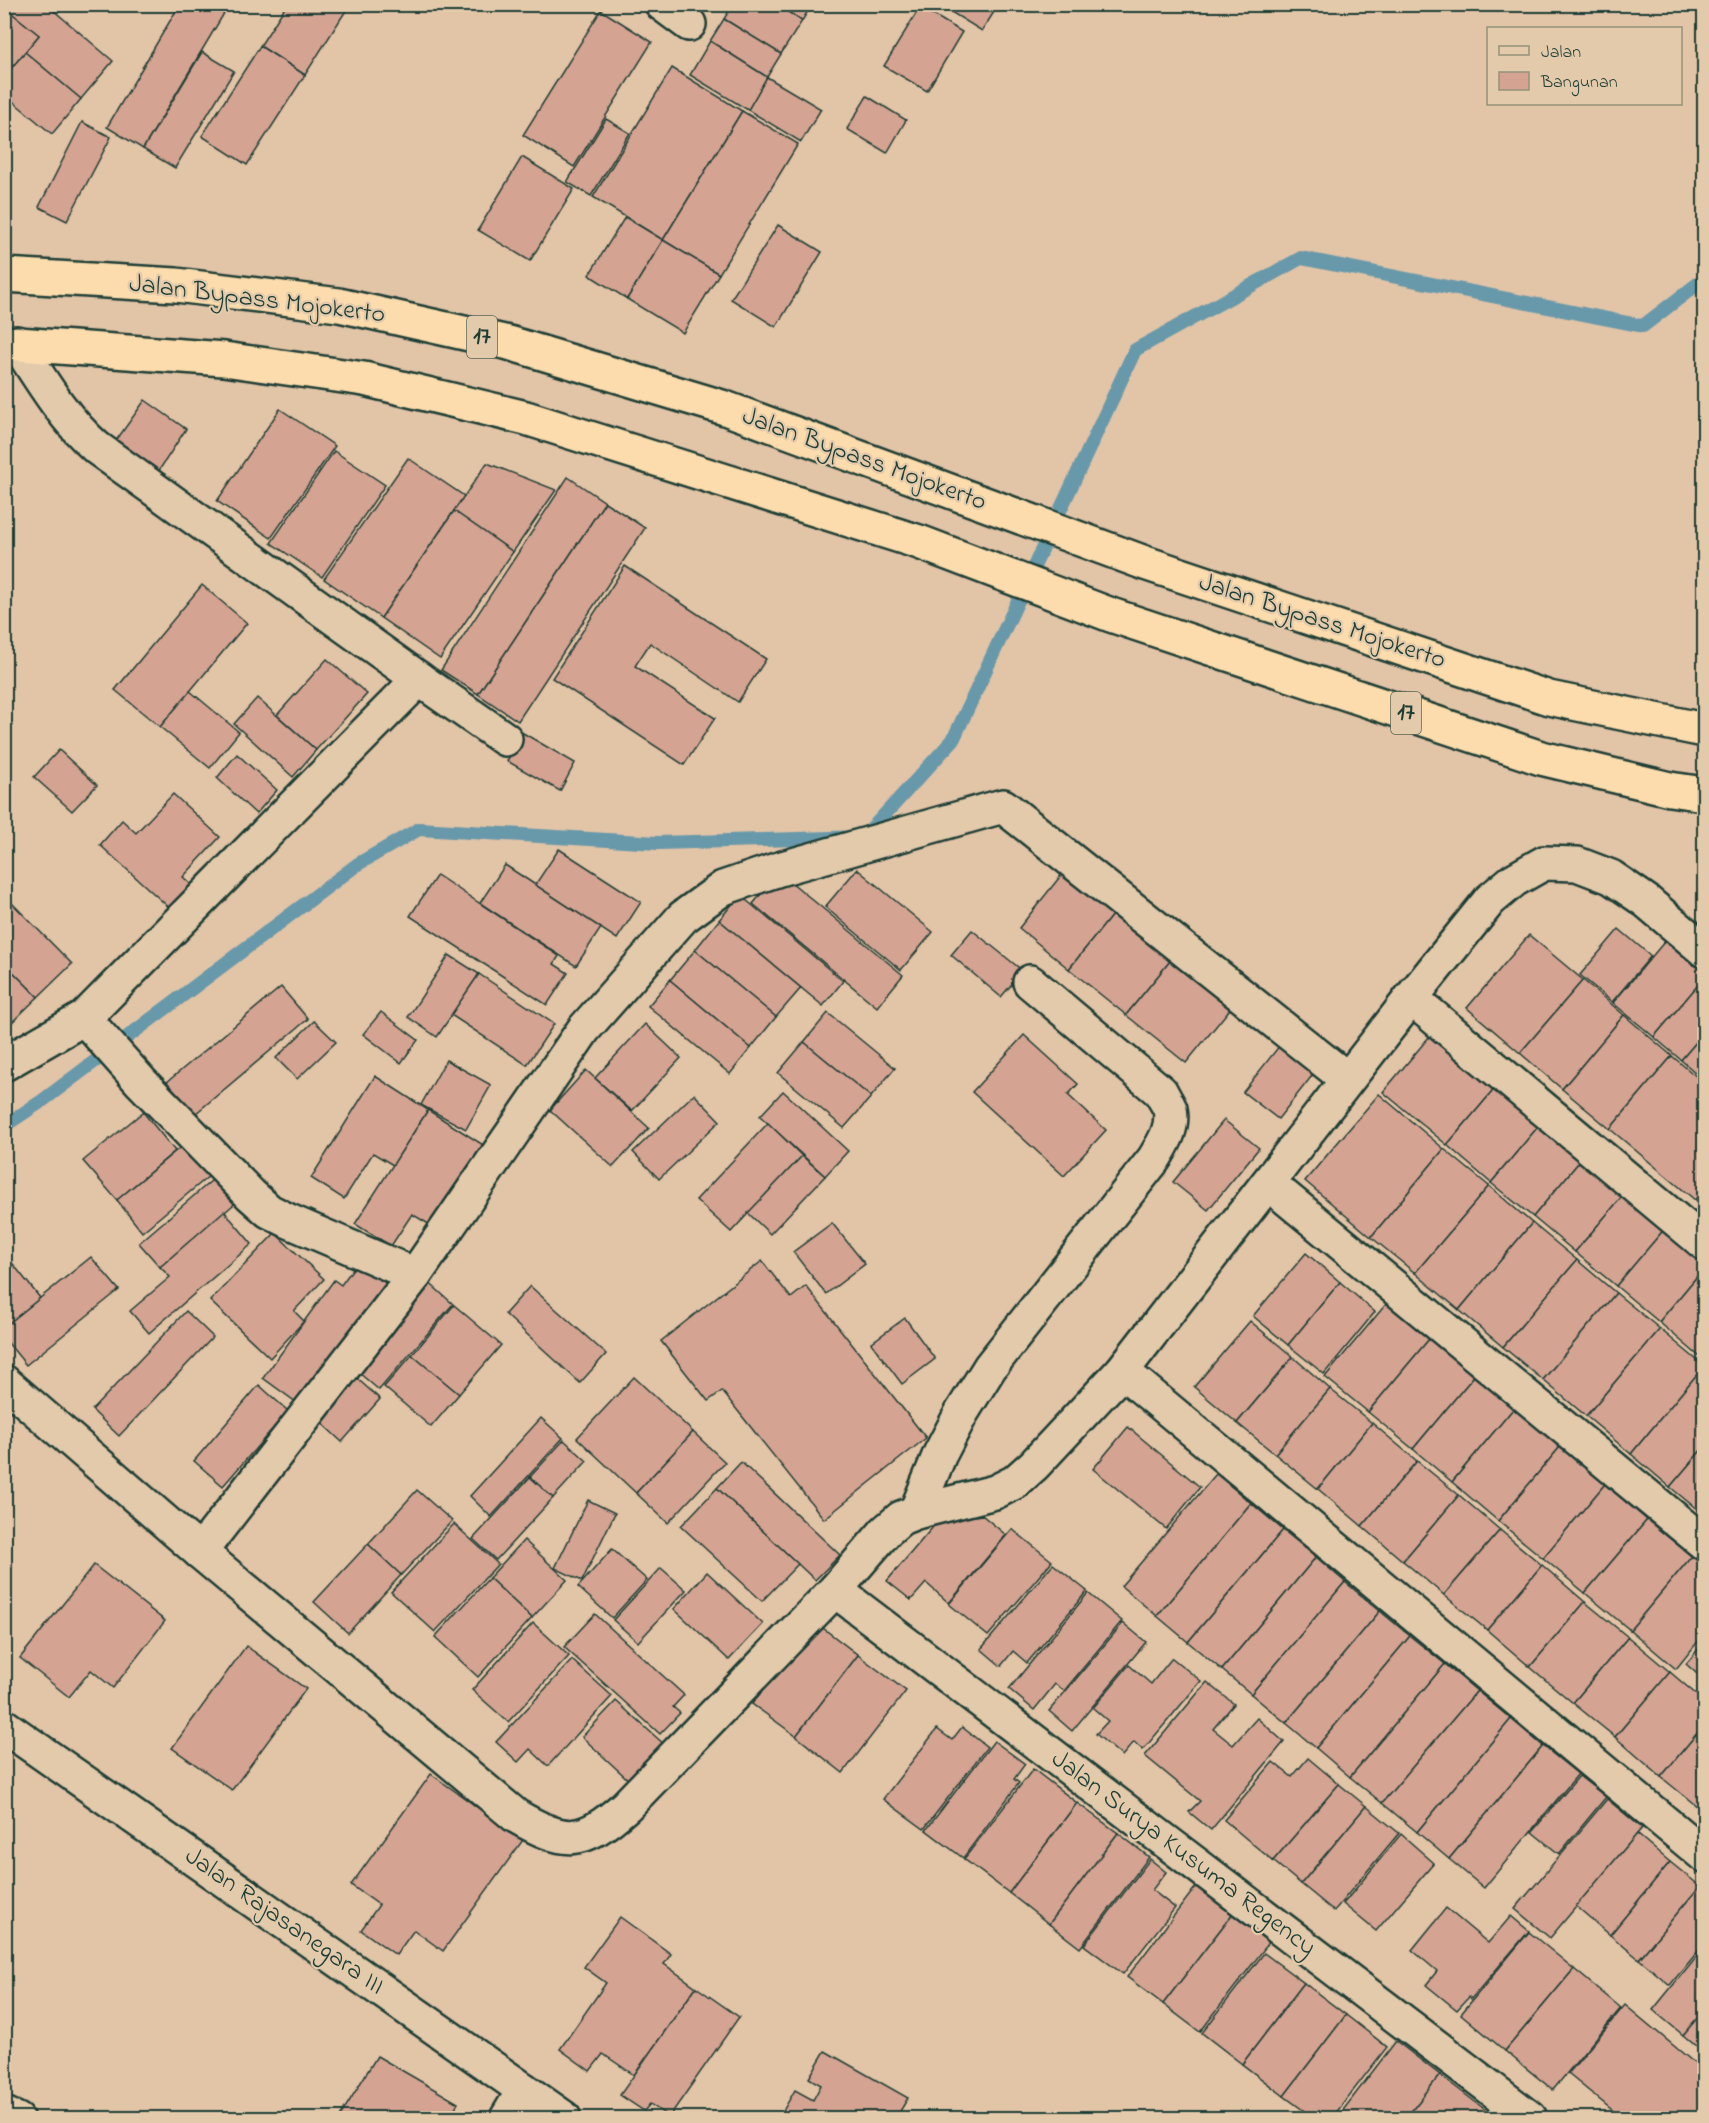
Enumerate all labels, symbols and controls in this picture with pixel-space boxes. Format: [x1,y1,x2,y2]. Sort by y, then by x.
legend [1487,27,1682,105]
text: Jalan [1541,40,1581,66]
text: Bangunan [1540,70,1618,97]
street label: Jalan Bypass Mojokerto [127,265,387,335]
road number: 17 [467,316,497,358]
street label: Jalan Bypass Mojokerto [736,398,992,522]
street label: Jalan Bypass Mojokerto [1194,564,1450,680]
road number: 17 [1391,692,1421,734]
street label: Jalan Surya Kusuma Regency [1042,1742,1324,1966]
street label: Jalan Rajasanegara III [176,1839,392,2005]

